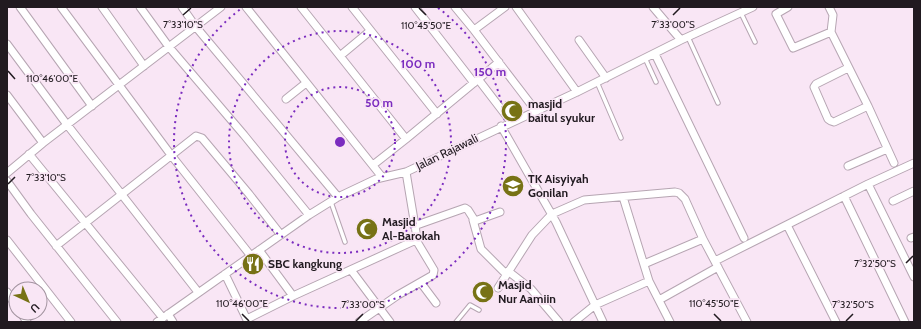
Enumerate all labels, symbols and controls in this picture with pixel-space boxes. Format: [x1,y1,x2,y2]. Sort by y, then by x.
text: 7°33'10"S [163,18,203,31]
text: 7°33'00"S [651,18,695,31]
text: 110°45'50"E [401,19,452,32]
text: 100 m [401,56,435,71]
text: 150 m [474,64,506,79]
text: 110°46'00"E [26,72,78,85]
text: 50 m [365,95,393,110]
place label: masjid baitul syukur [528,96,595,125]
mosque icon: masjid baitul syukur [499,98,525,124]
street label: Jalan Rajawali [412,130,480,174]
centre of rings [333,135,347,149]
text: 7°33'10"S [26,171,66,184]
place label: TK Aisyiyah Gonilan [528,171,589,200]
school or university icon: TK Aisyiyah Gonilan [500,173,526,199]
place label: Masjid Al-Barokah [382,214,440,243]
mosque icon: Masjid Al-Barokah [354,216,380,242]
restaurant icon: SBC kangkung [240,251,266,277]
place label: SBC kangkung [268,256,342,271]
text: 7°32'50"S [854,257,896,270]
place label: Masjid Nur Aamiin [498,277,556,306]
mosque icon: Masjid Nur Aamiin [470,279,496,305]
north arrow [8,281,48,321]
text: 110°46'00"E [216,297,268,310]
text: 110°45'50"E [689,297,740,310]
text: 7°33'00"S [341,298,385,311]
text: 7°32'50"S [832,298,874,311]
text: U [27,300,43,316]

